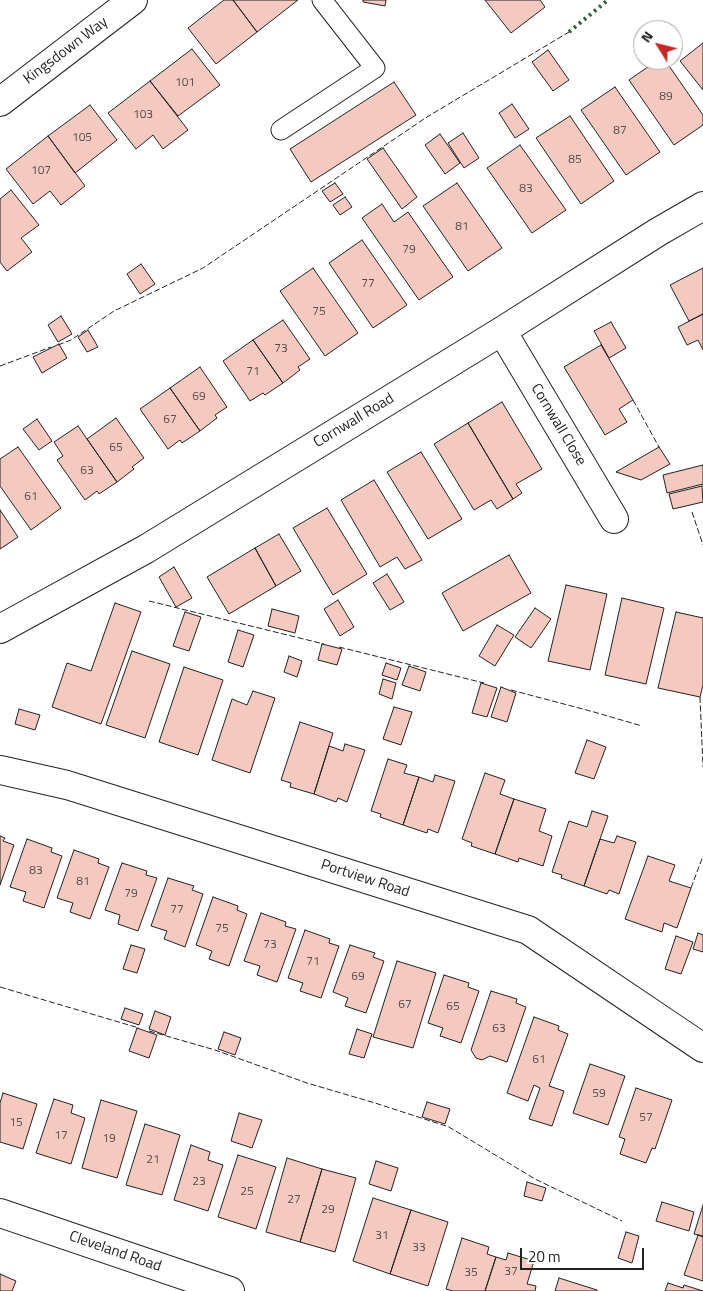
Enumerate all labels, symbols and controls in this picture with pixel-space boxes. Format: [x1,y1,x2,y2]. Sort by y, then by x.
street label: Kingsdown Way [20,13,112,89]
north arrow [633,20,683,70]
text: N [635,26,658,47]
house number: 101 [175,76,195,90]
house number: 89 [659,90,673,104]
house number: 103 [133,108,153,122]
house number: 87 [613,124,627,138]
house number: 105 [72,131,92,145]
house number: 85 [568,153,582,167]
house number: 107 [31,164,51,178]
house number: 83 [519,182,533,196]
house number: 81 [455,220,469,234]
house number: 79 [402,243,416,257]
house number: 77 [361,277,375,291]
house number: 75 [312,305,326,319]
house number: 73 [274,342,288,356]
house number: 71 [246,365,260,379]
street label: Cornwall Close [527,381,589,469]
house number: 69 [192,390,206,404]
street label: Cornwall Road [311,390,397,452]
house number: 67 [163,413,177,427]
house number: 65 [109,441,123,455]
house number: 63 [80,464,94,478]
house number: 61 [24,490,38,504]
street label: Portview Road [318,856,412,902]
house number: 83 [29,864,43,878]
house number: 81 [76,875,90,889]
house number: 79 [124,887,138,901]
house number: 77 [170,903,184,917]
house number: 75 [215,922,229,936]
house number: 73 [263,938,277,952]
house number: 71 [306,955,320,969]
house number: 69 [351,970,365,984]
house number: 67 [398,998,412,1012]
house number: 65 [446,1000,460,1014]
house number: 63 [492,1022,506,1036]
house number: 61 [532,1053,546,1067]
house number: 59 [592,1087,606,1101]
house number: 57 [639,1111,653,1125]
house number: 15 [9,1116,23,1130]
house number: 17 [54,1129,68,1143]
house number: 19 [102,1132,116,1146]
house number: 21 [146,1153,160,1167]
house number: 23 [192,1175,206,1189]
house number: 25 [240,1185,254,1199]
house number: 27 [287,1193,301,1207]
house number: 29 [321,1203,335,1217]
street label: Cleveland Road [66,1228,164,1276]
house number: 31 [375,1229,389,1243]
scale bar [523,1238,647,1270]
house number: 33 [412,1241,426,1255]
text: 20 m [528,1245,561,1268]
house number: 37 [504,1265,518,1279]
house number: 35 [464,1266,478,1280]

